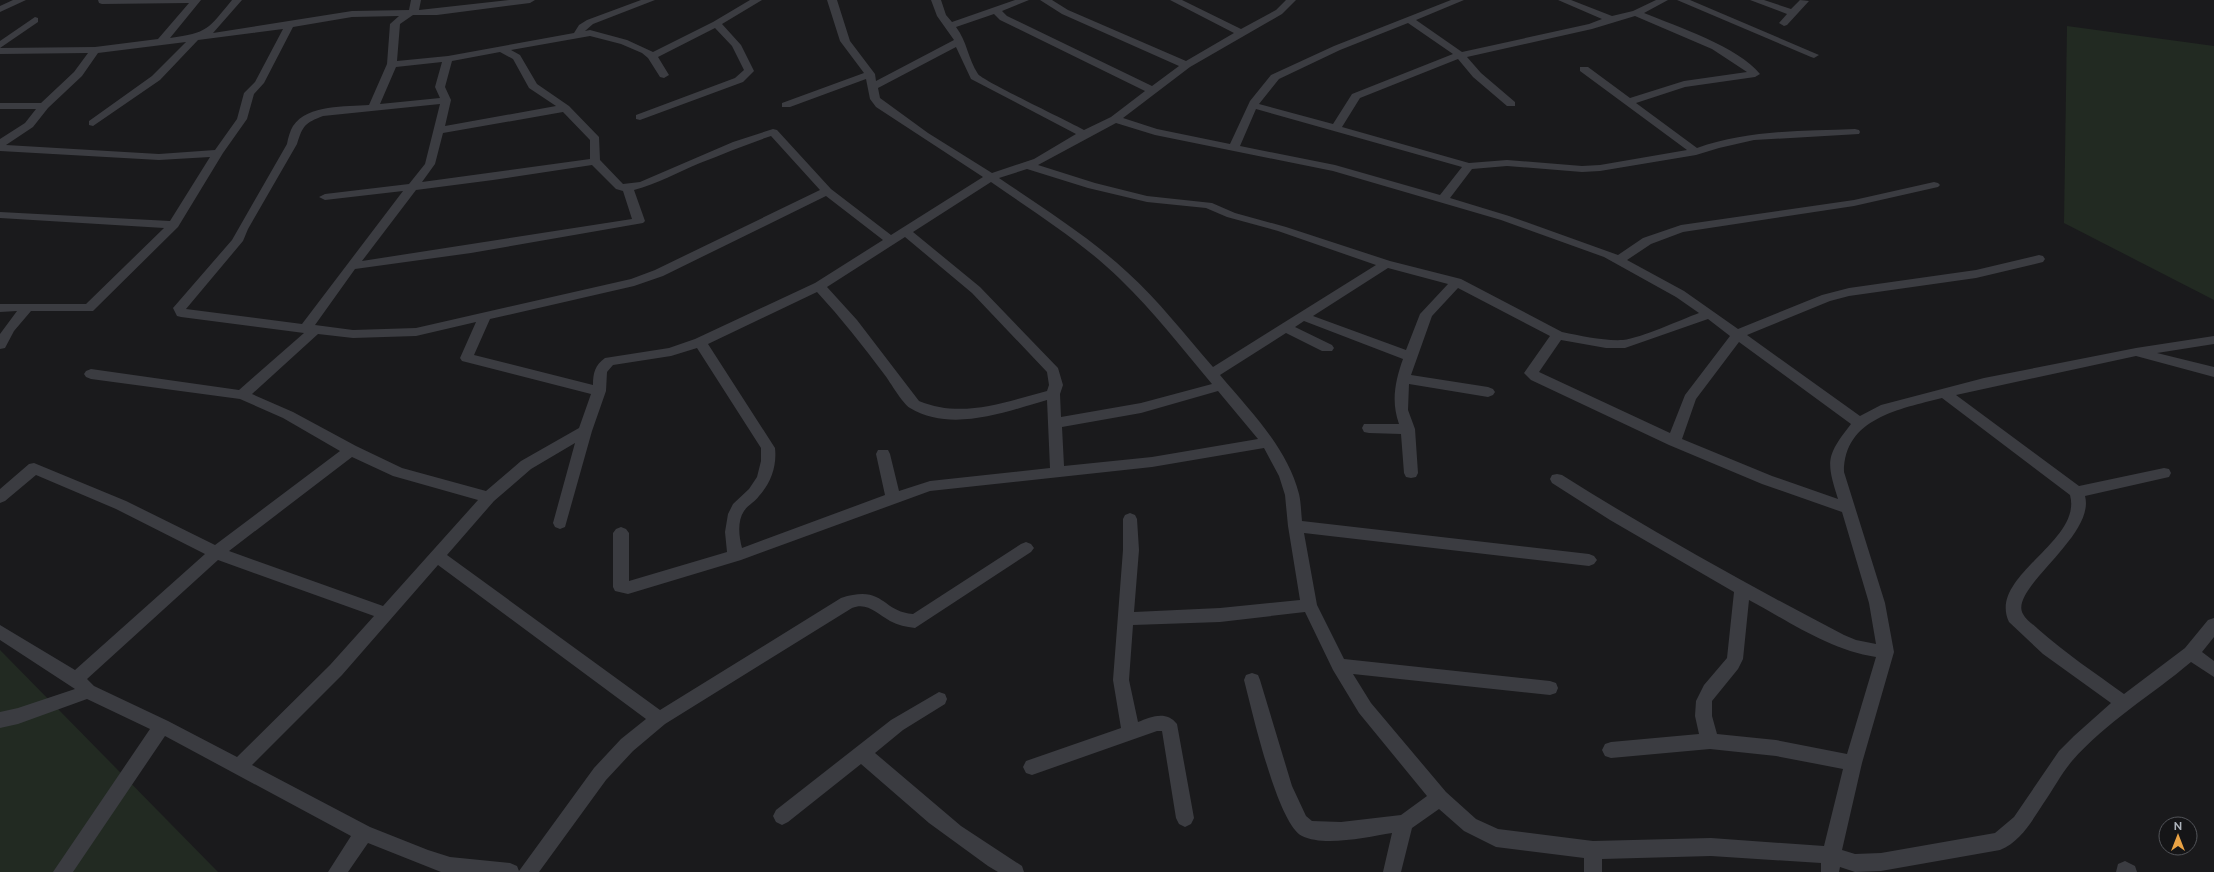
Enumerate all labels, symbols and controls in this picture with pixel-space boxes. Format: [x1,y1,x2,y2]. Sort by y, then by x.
north arrow [2158,816,2198,856]
text: N [2174,820,2182,833]

